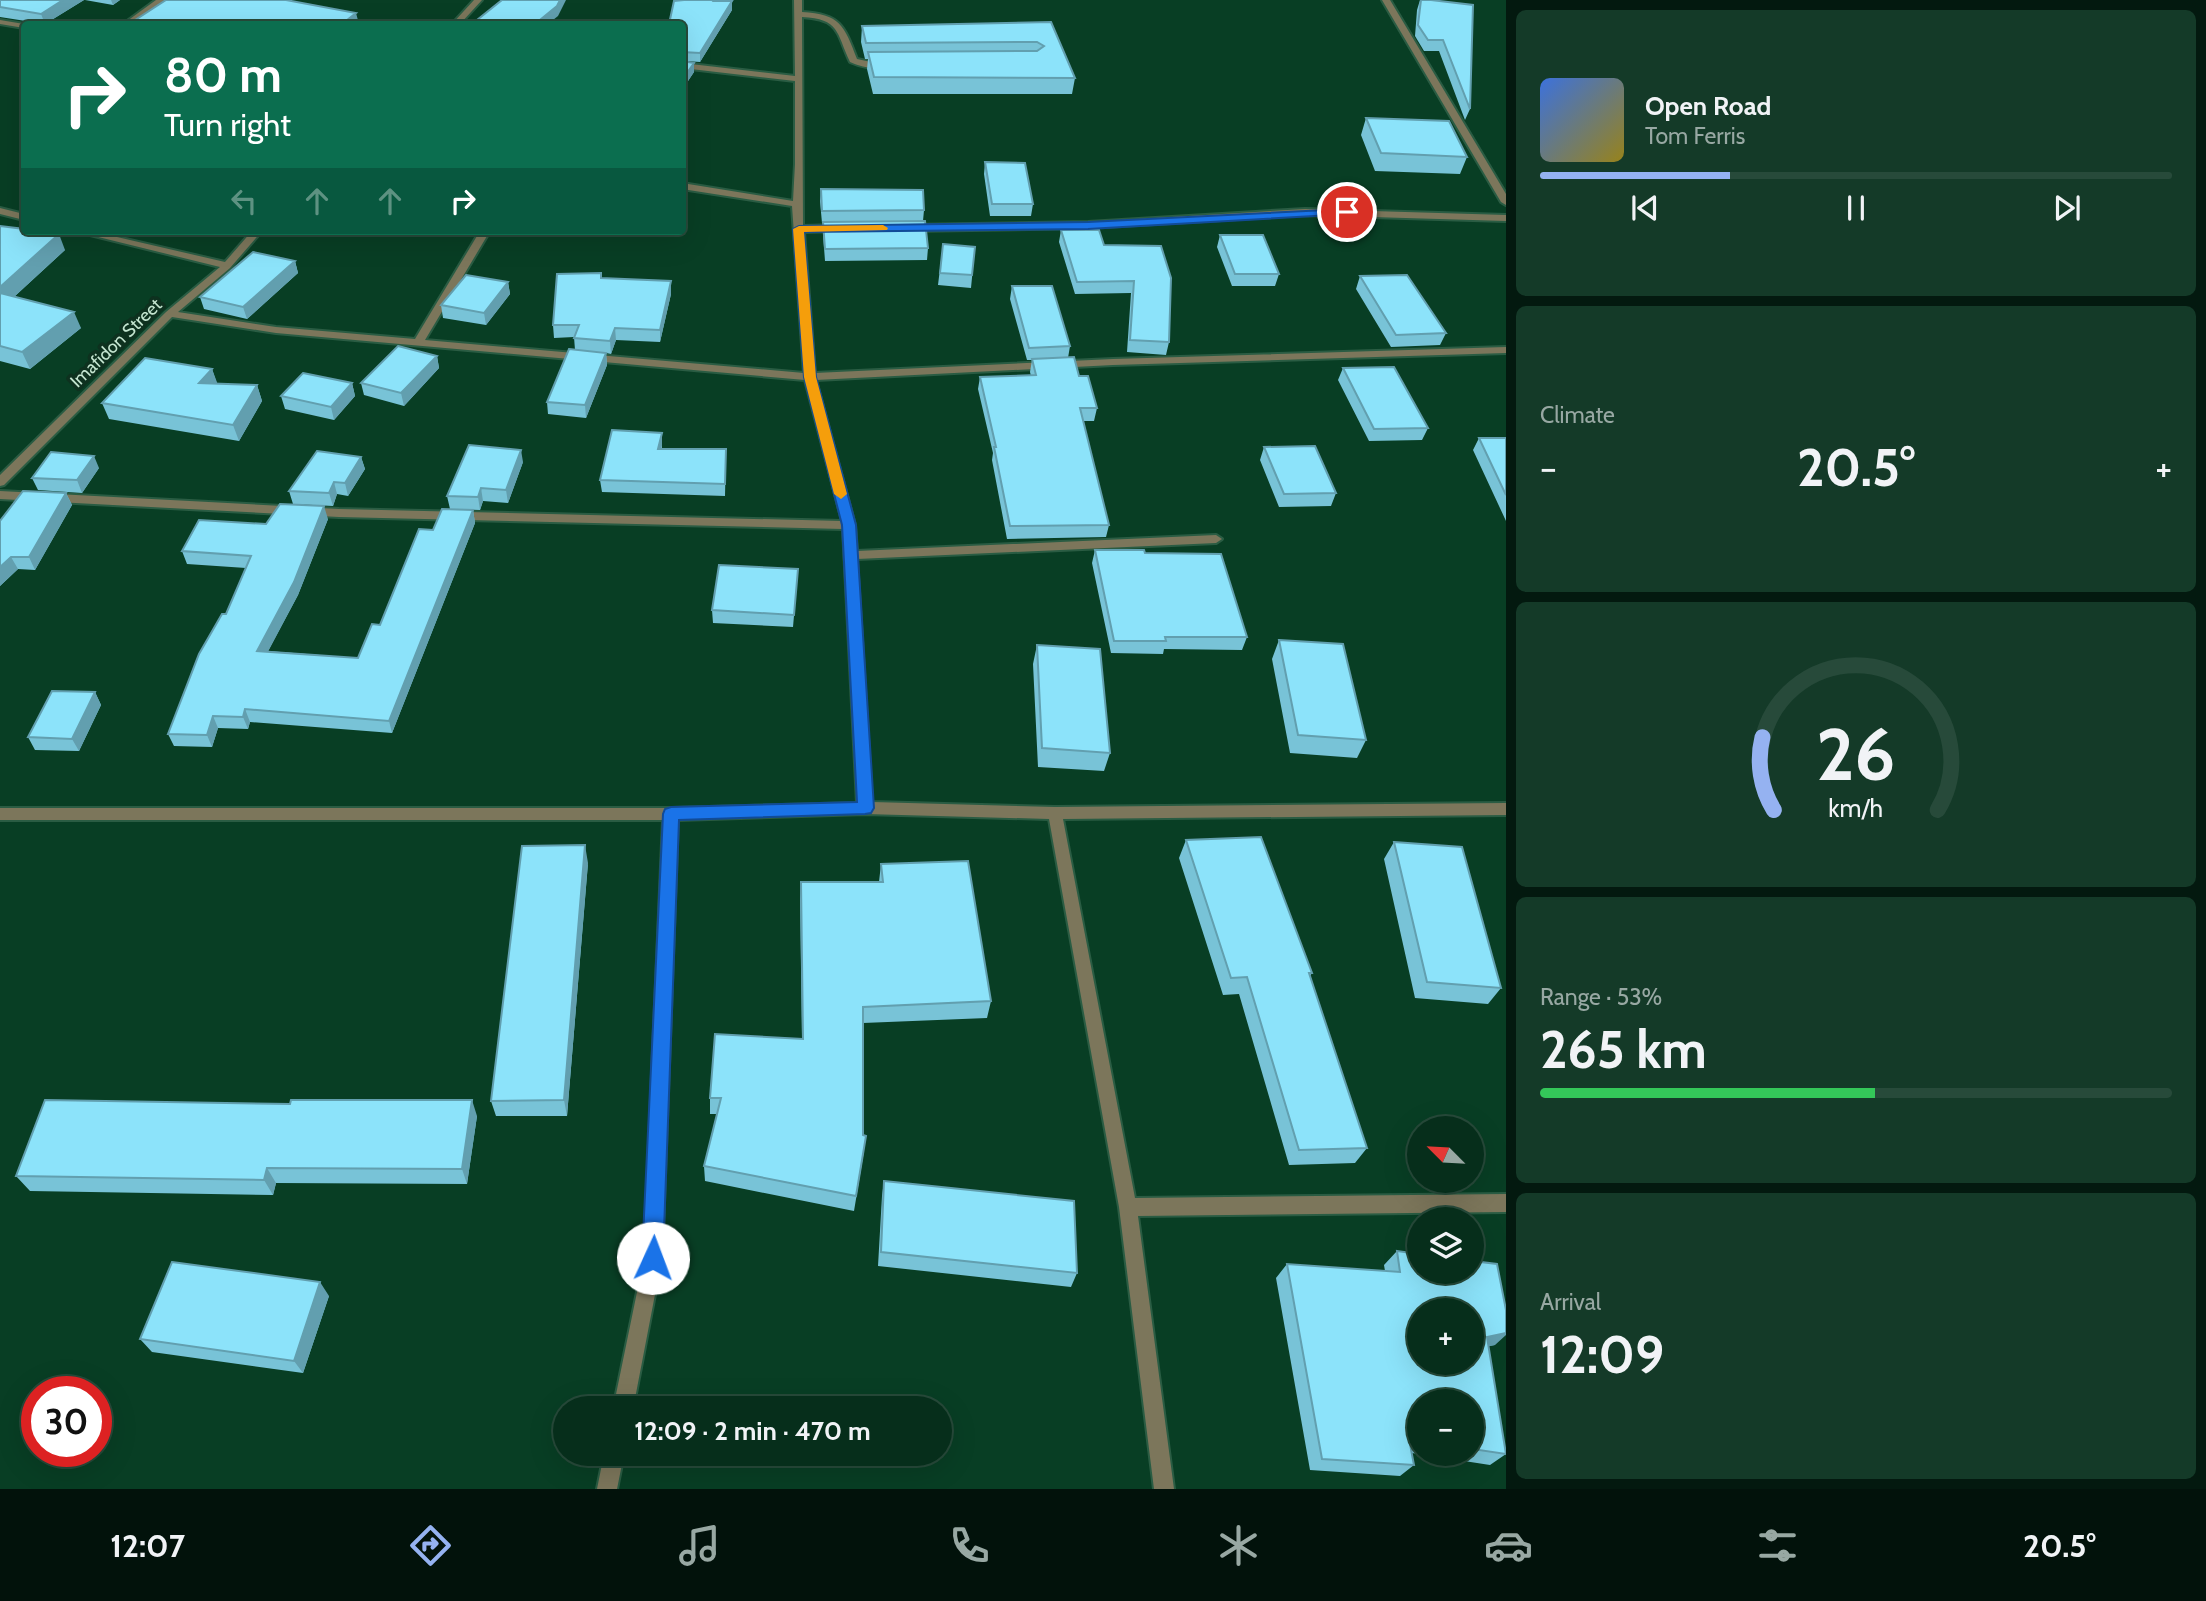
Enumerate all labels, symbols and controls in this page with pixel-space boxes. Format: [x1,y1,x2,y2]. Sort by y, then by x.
text: 80 m [164,45,282,104]
icon: right [49,49,140,140]
text: Open Road [1645,90,1771,122]
text: Turn right [164,105,291,144]
text: Tom Ferris [1645,122,1745,150]
icon: left [225,182,263,220]
icon: ahead [298,182,336,220]
icon: ahead [371,182,409,220]
icon: right [444,182,482,220]
pin [1317,182,1377,242]
icon: previous [1626,189,1664,227]
icon: pause [1837,189,1875,227]
icon: next [2048,189,2086,227]
icon: arrive [1328,193,1366,231]
street label: Imafidon Street [66,294,166,392]
text: Climate [1540,401,1615,429]
text: 20.5° [1797,436,1915,499]
text: − [1540,444,1557,491]
text: + [2155,444,2172,491]
text: 26 [1816,711,1896,799]
text: km/h [1829,793,1883,823]
text: Range · 53% [1540,983,1662,1011]
text: 265 km [1540,1018,1707,1081]
north arrow [1407,1116,1484,1194]
map controls [1407,1116,1484,1466]
button: layers [1407,1207,1484,1284]
position arrow [616,1221,690,1295]
text: Arrival [1540,1288,1601,1316]
button: + [1407,1298,1484,1375]
text: 12:09 [1540,1323,1664,1386]
speed limit sign: 30 [21,1376,112,1467]
button: − [1407,1389,1484,1466]
text: 12:09 · 2 min · 470 m [634,1415,871,1447]
icon: directions [406,1521,455,1570]
icon: music [675,1521,724,1570]
icon: phone [945,1521,994,1570]
icon: climate [1214,1521,1263,1570]
icon: car [1484,1521,1533,1570]
icon: filters [1753,1521,1802,1570]
text: 12:07 [110,1526,185,1565]
text: 20.5° [2023,1526,2096,1565]

